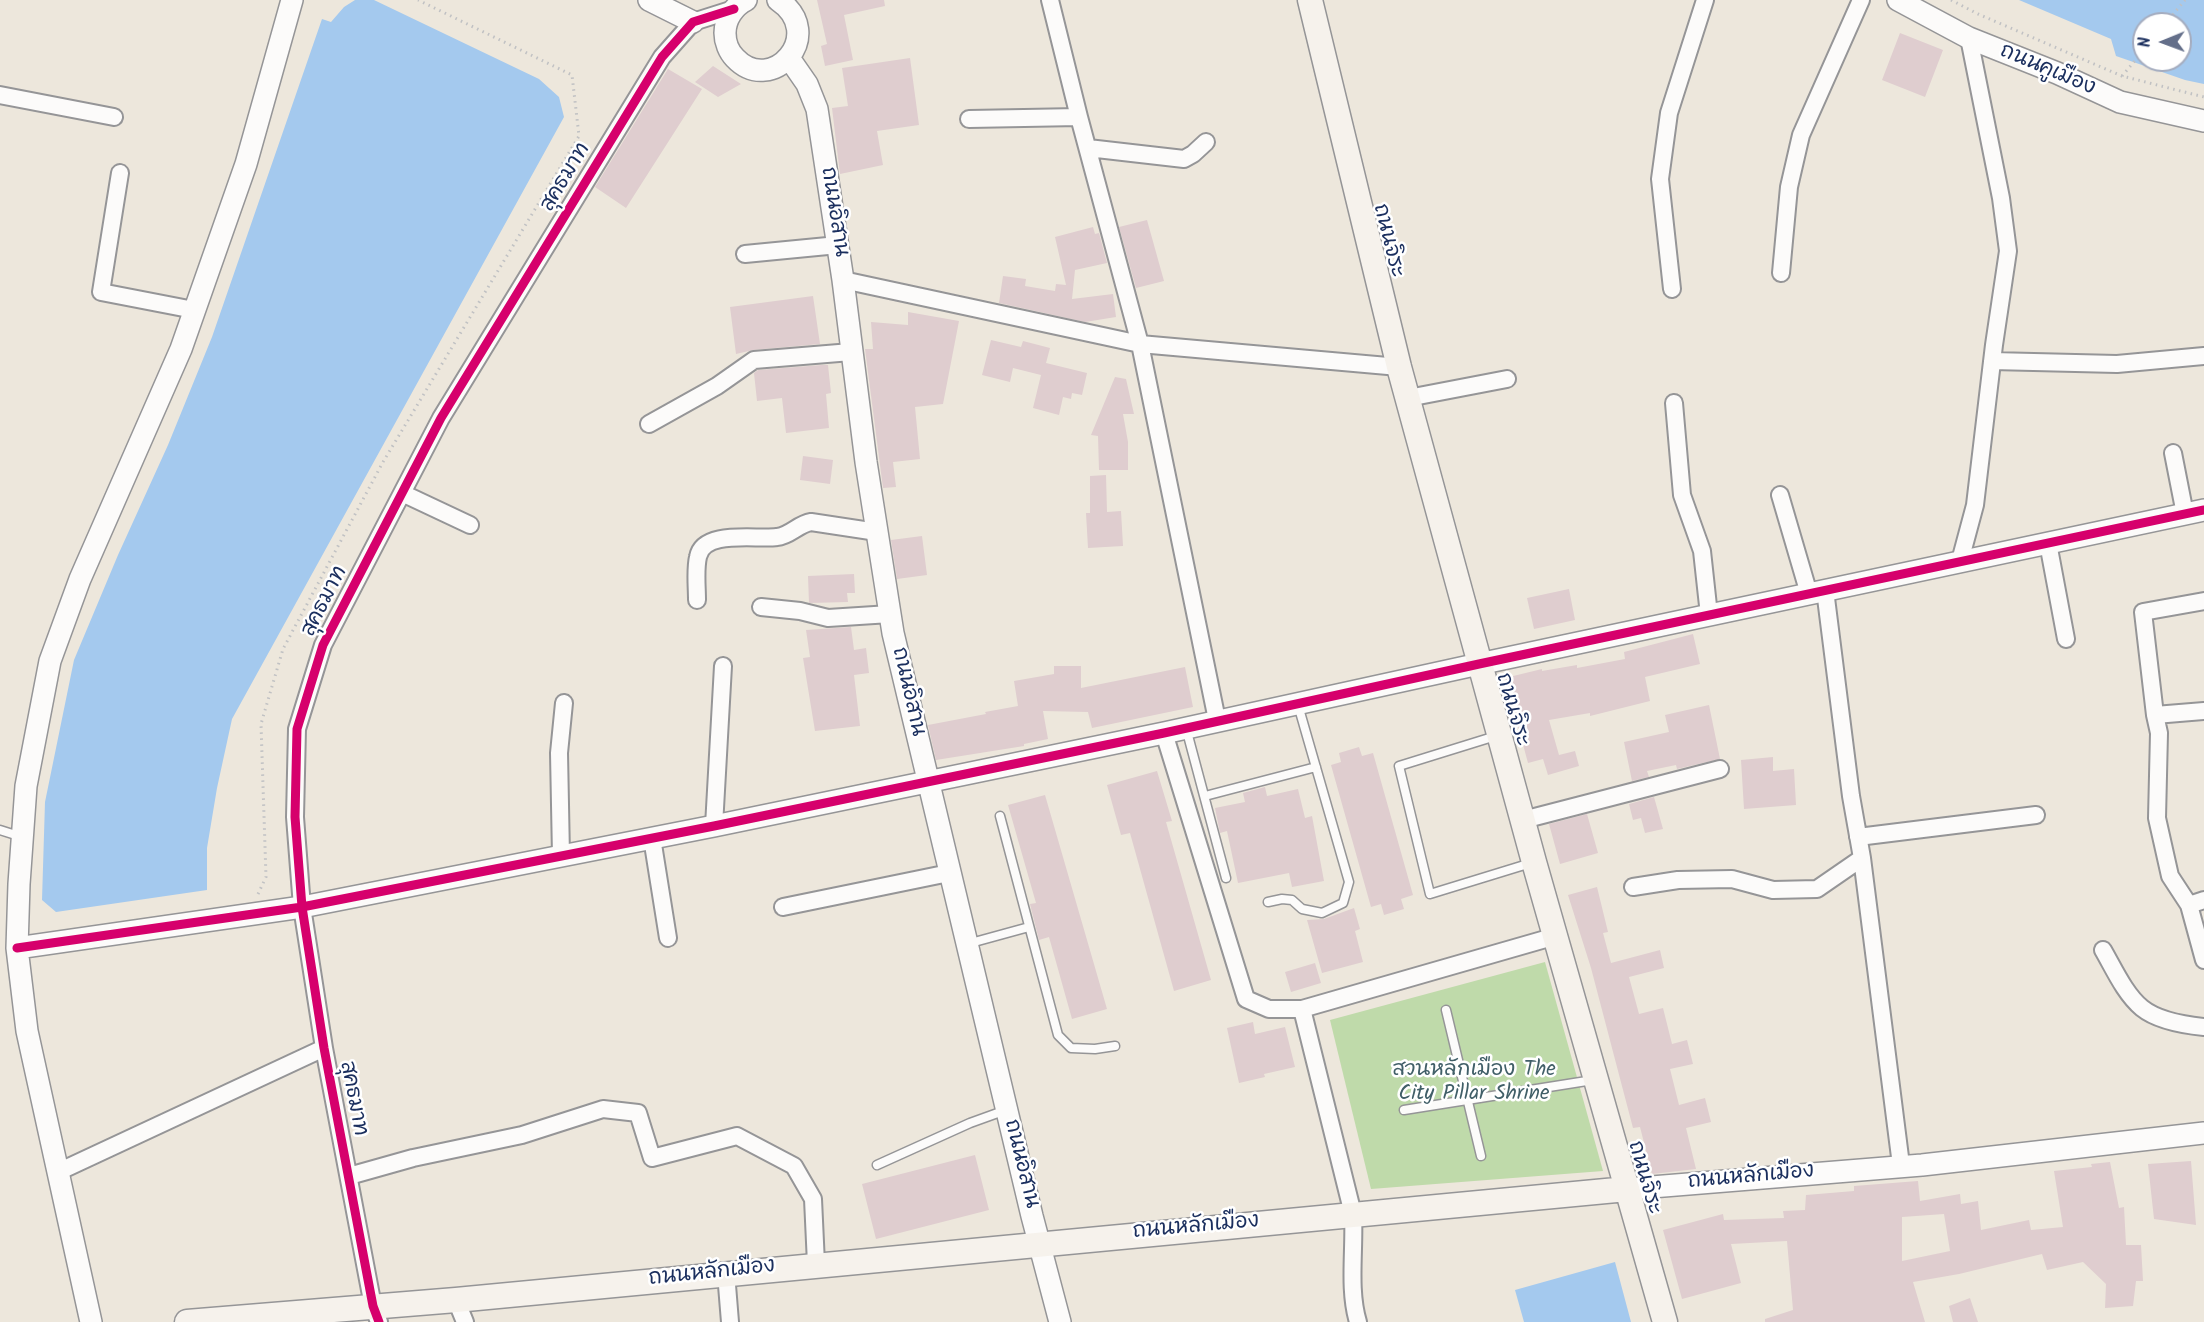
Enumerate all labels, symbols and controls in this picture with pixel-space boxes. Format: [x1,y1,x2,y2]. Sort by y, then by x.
north arrow [2132,12,2192,72]
text: N [2133,37,2158,48]
street label: ถนนคูเมือง [1996,40,2098,102]
street label: สุคธมาท [537,139,597,217]
street label: ถนนอิสาน [813,165,853,259]
street label: ถนนจิระ [1366,202,1408,280]
street label: สุคธมาท [298,563,354,641]
street label: ถนนอิสาน [885,645,929,739]
street label: ถนนจิระ [1489,671,1533,749]
park label: สวนหลักเมือง The City Pillar Shrine [1392,1058,1556,1108]
street label: สุคธมาท [332,1059,372,1139]
street label: ถนนอิสาน [997,1117,1043,1211]
street label: ถนนจิระ [1621,1139,1665,1217]
street label: ถนนหลักเมือง [1687,1160,1815,1196]
street label: ถนนหลักเมือง [1132,1210,1260,1246]
street label: ถนนหลักเมือง [648,1255,776,1293]

